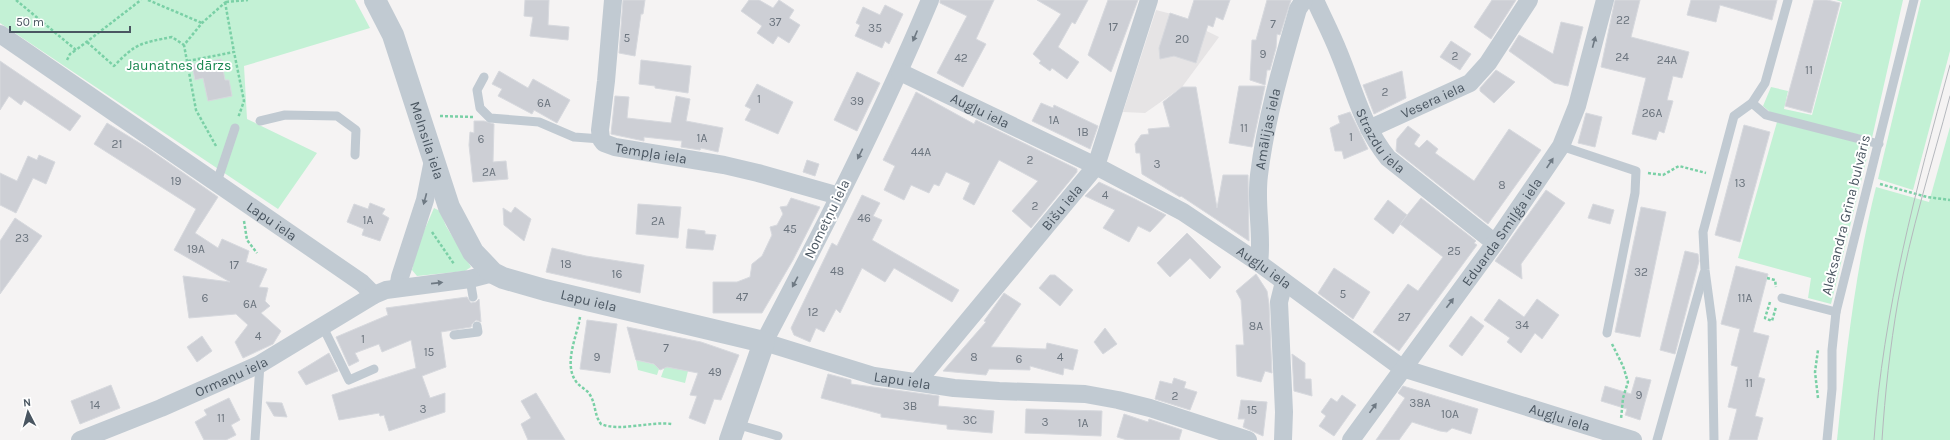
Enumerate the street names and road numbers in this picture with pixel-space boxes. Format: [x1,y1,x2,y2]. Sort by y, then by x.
street label: Vesera iela [1398,78,1467,122]
street label: Amālijas iela [1251,86,1284,171]
street label: Augļu iela [948,89,1012,132]
street label: Melnsila iela [407,99,448,181]
street label: Strazdu iela [1352,106,1409,177]
street label: Aleksandra Grīna bulvāris [1818,133,1874,297]
street label: Tempļa iela [614,139,688,167]
street label: Eduarda Smiļģa iela [1458,174,1545,289]
street label: Nometņu iela [801,177,853,261]
street label: Bišu iela [1038,181,1086,234]
street label: Lapu iela [243,198,300,244]
street label: Augļu iela [1234,242,1295,293]
street label: Lapu iela [559,285,619,315]
street label: Ormaņu iela [192,353,271,400]
street label: Lapu iela [873,368,932,393]
street label: Augļu iela [1527,400,1592,435]

